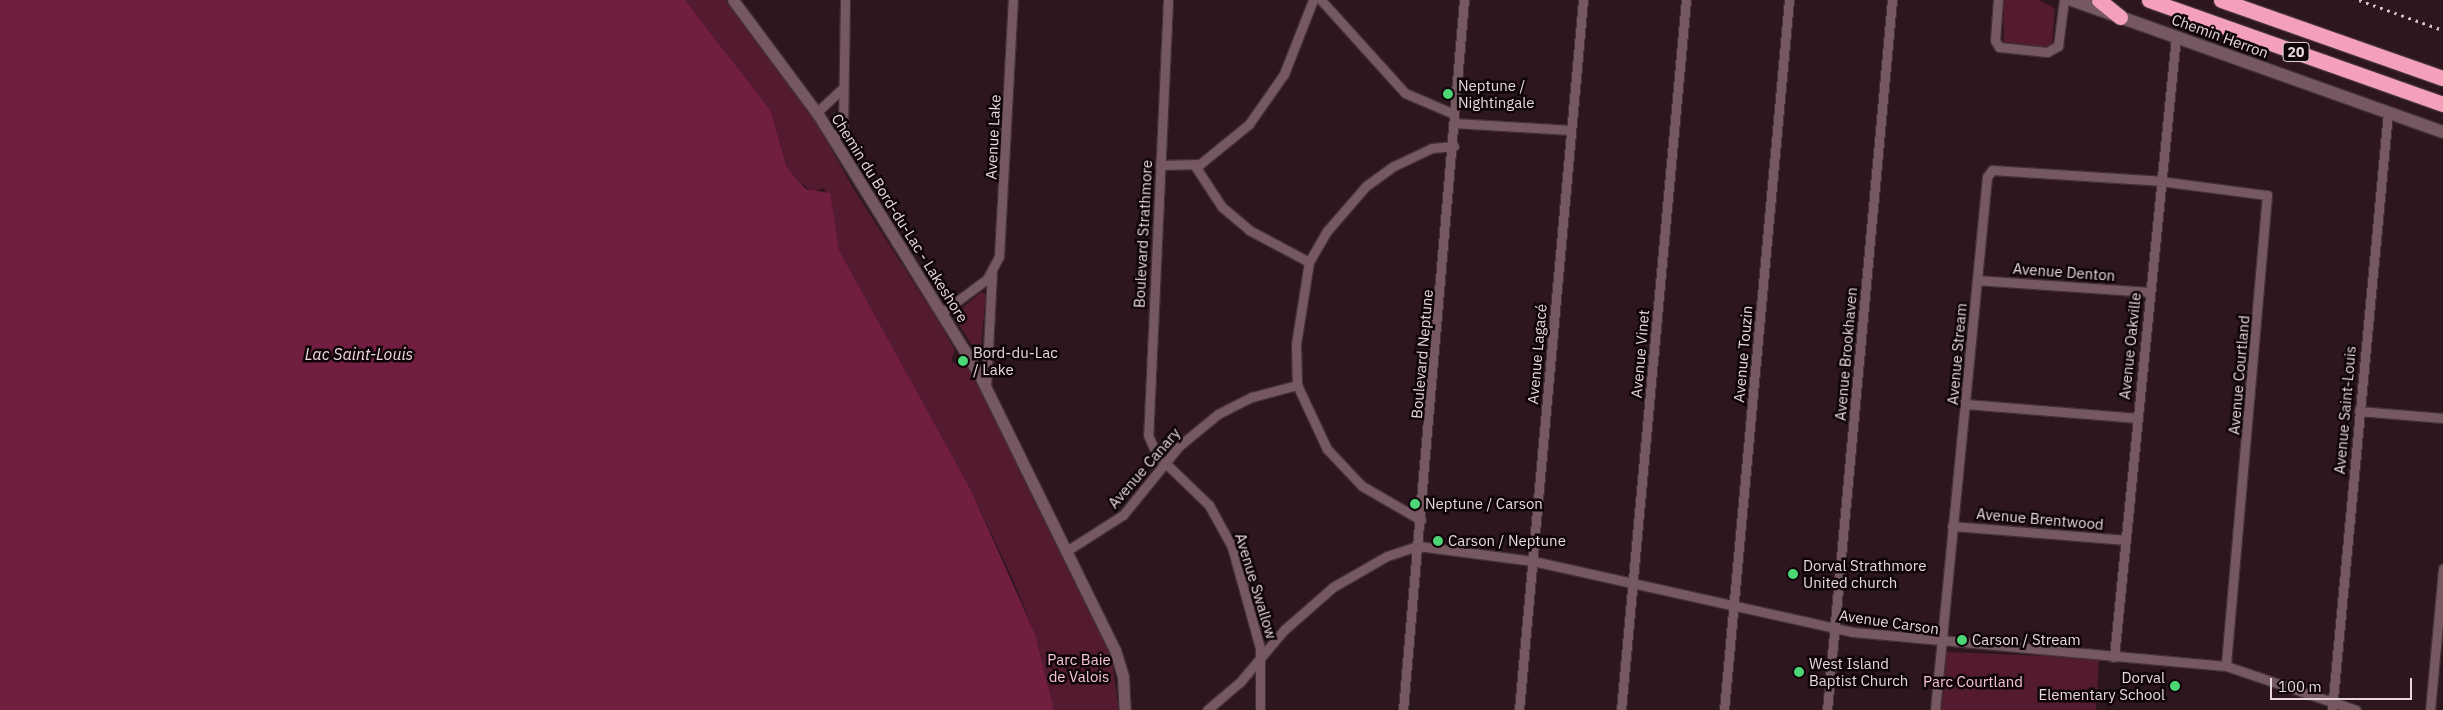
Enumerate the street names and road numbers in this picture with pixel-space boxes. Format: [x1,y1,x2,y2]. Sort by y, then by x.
street label: Chemin Herron [2169,10,2271,62]
road number: 20 [2282,41,2310,64]
street label: Avenue Lake [982,94,1004,180]
street label: Chemin du Bord-du-Lac - Lakeshore [828,110,972,326]
street label: Boulevard Strathmore [1130,160,1156,308]
street label: Avenue Denton [2012,259,2116,285]
street label: Avenue Brookhaven [1831,286,1861,422]
street label: Boulevard Neptune [1407,289,1437,419]
street label: Avenue Oakville [2115,292,2145,400]
street label: Avenue Stream [1944,302,1970,406]
street label: Avenue Lagacé [1524,303,1550,405]
street label: Avenue Touzin [1730,305,1756,403]
street label: Avenue Vinet [1627,309,1653,399]
street label: Avenue Courtland [2225,314,2253,436]
street label: Avenue Saint-Louis [2330,345,2360,475]
street label: Avenue Canary [1104,424,1184,512]
street label: Avenue Brentwood [1976,504,2104,534]
street label: Avenue Swallow [1231,531,1281,641]
street label: Avenue Carson [1838,606,1940,638]

